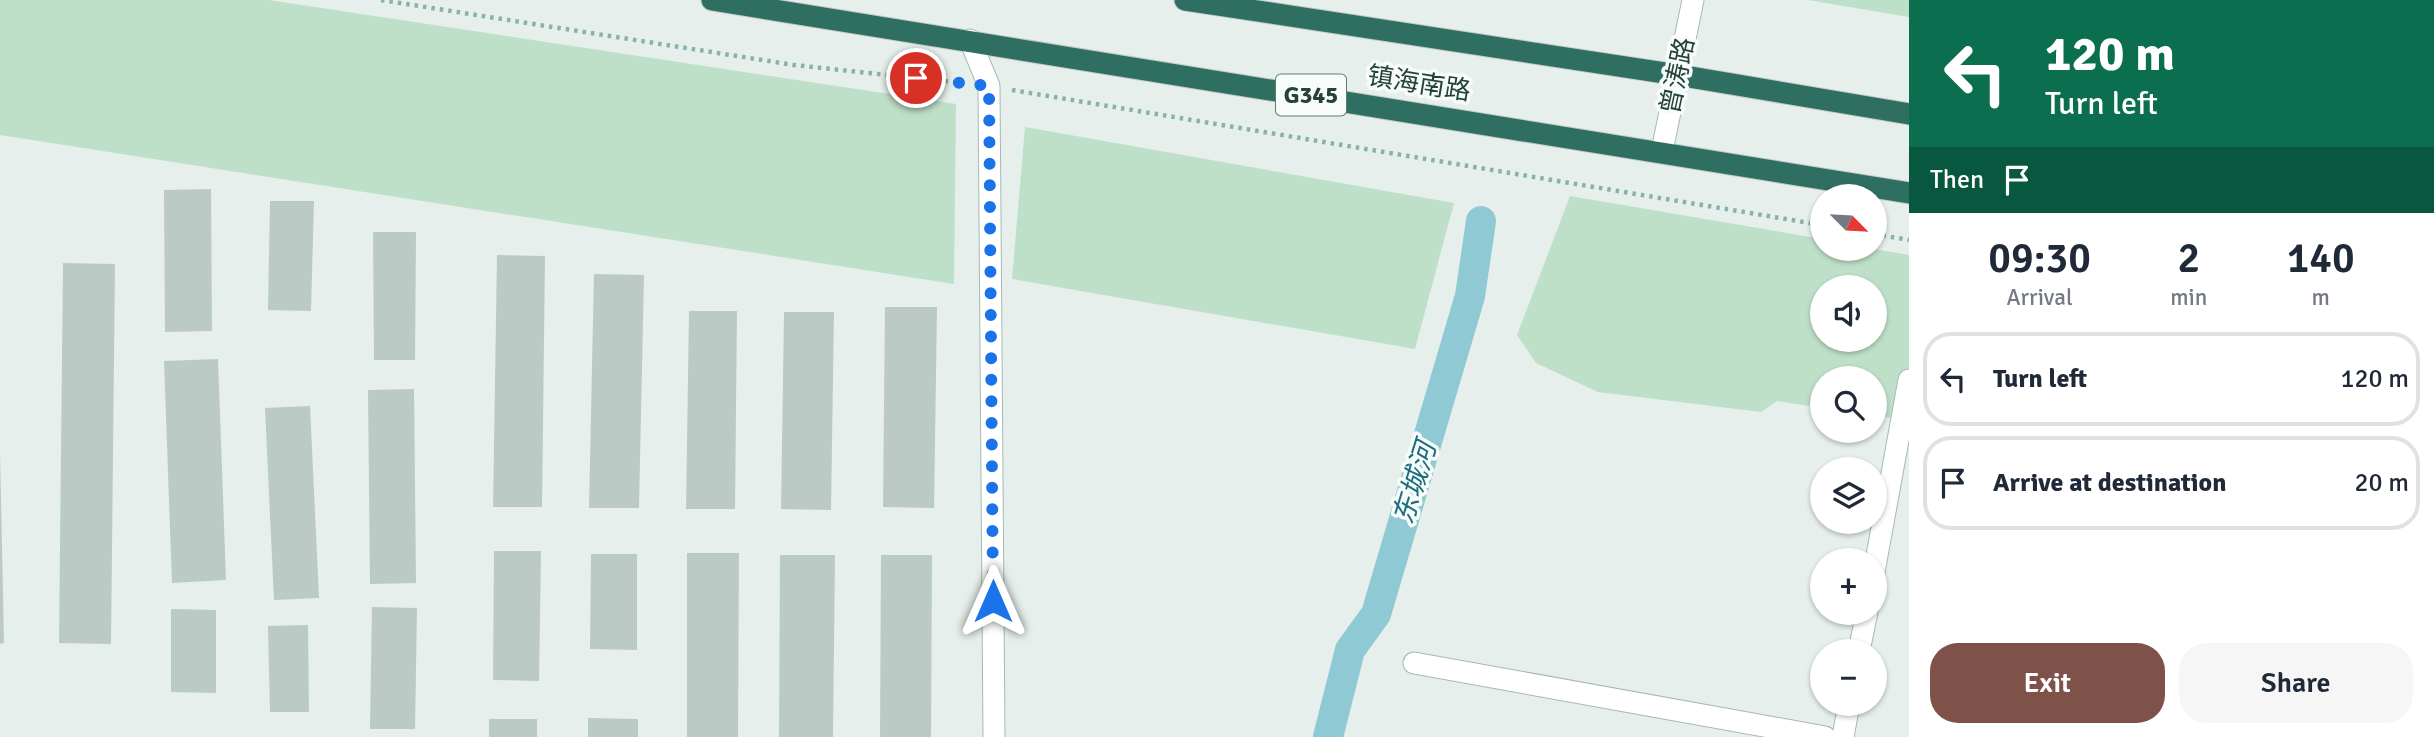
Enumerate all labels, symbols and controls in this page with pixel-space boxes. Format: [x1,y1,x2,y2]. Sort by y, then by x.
text: 120 m [2045,24,2175,84]
icon: left [1930,28,2021,119]
street label: 曾涛路 [1654,35,1702,117]
pin [886,48,946,108]
icon: arrive [897,59,935,97]
street label: 镇海南路 [1365,60,1473,108]
road number: G345 [1276,74,1346,116]
text: Turn left [2045,84,2158,123]
icon: arrive [1998,161,2036,199]
text: Then [1930,164,1984,196]
north arrow [1810,184,1886,261]
map controls [1810,184,1887,716]
text: 09:30 [1988,233,2091,284]
text: 2 [2177,233,2200,284]
text: 140 [2287,233,2355,284]
button: sound [1810,275,1887,352]
text: Arrival [2006,283,2073,312]
text: min [2170,283,2207,312]
text: m [2311,283,2330,312]
icon: left [1934,360,1972,398]
text: Turn left [1993,363,2087,395]
text: 120 m [2340,363,2409,395]
button: search [1810,366,1887,443]
water label: 东城河 [1386,433,1445,528]
button: layers [1810,457,1887,534]
icon: arrive [1934,464,1972,502]
text: Arrive at destination [1993,467,2226,499]
text: 20 m [2354,467,2409,499]
button: + [1810,548,1887,625]
position arrow [956,564,1030,638]
button: − [1810,639,1887,716]
button: Exit [1930,643,2165,723]
button: Share [2179,643,2413,723]

